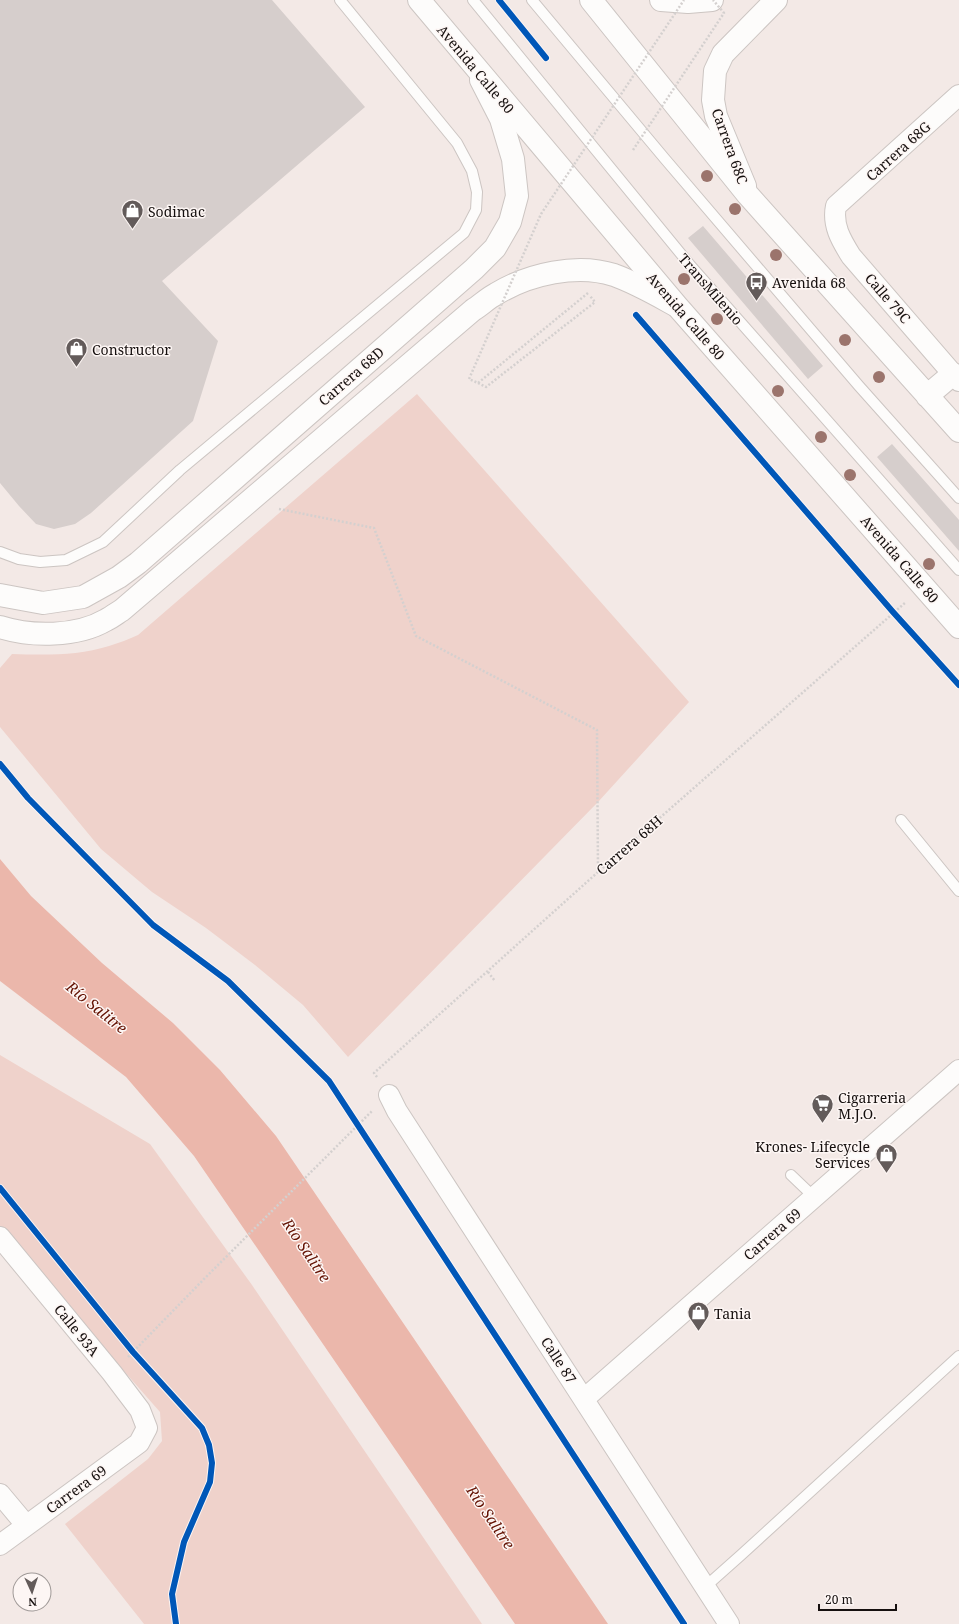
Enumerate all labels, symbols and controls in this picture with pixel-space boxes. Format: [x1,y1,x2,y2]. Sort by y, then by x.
street label: Avenida Calle 80 [433,21,519,117]
street label: Carrera 68C [708,106,753,187]
street label: Carrera 68G [862,117,934,185]
shop icon: Sodimac [119,198,145,231]
place label: Sodimac [148,202,205,221]
street label: TransMilenio [675,249,747,329]
street label: Avenida Calle 80 [643,268,729,364]
bus stop icon: Avenida 68 [743,269,769,302]
street label: Calle 79C [861,269,915,327]
place label: Avenida 68 [772,273,846,292]
shop icon: Constructor [64,336,90,369]
place label: Constructor [92,340,171,359]
street label: Carrera 68D [314,342,388,410]
street label: Avenida Calle 80 [857,511,943,607]
street label: Carrera 68H [592,811,666,879]
water label: Río Salitre [62,976,132,1038]
place label: Cigarreria M.J.O. [838,1088,906,1123]
supermarket icon: Cigarreria M.J.O. [810,1092,836,1125]
place label: Krones- Lifecycle Services [755,1137,870,1172]
shop icon: Krones- Lifecycle Services [873,1141,899,1174]
street label: Carrera 69 [739,1204,805,1264]
water label: Río Salitre [278,1213,336,1286]
street label: Calle 93A [50,1300,104,1360]
shop icon: Tania [686,1300,712,1333]
place label: Tania [714,1304,752,1323]
street label: Calle 87 [537,1333,581,1387]
street label: Carrera 69 [42,1461,110,1517]
water label: Río Salitre [462,1480,520,1553]
north arrow [12,1572,52,1612]
scale bar [819,1586,896,1612]
text: 20 m [825,1591,853,1608]
text: N [27,1595,37,1610]

